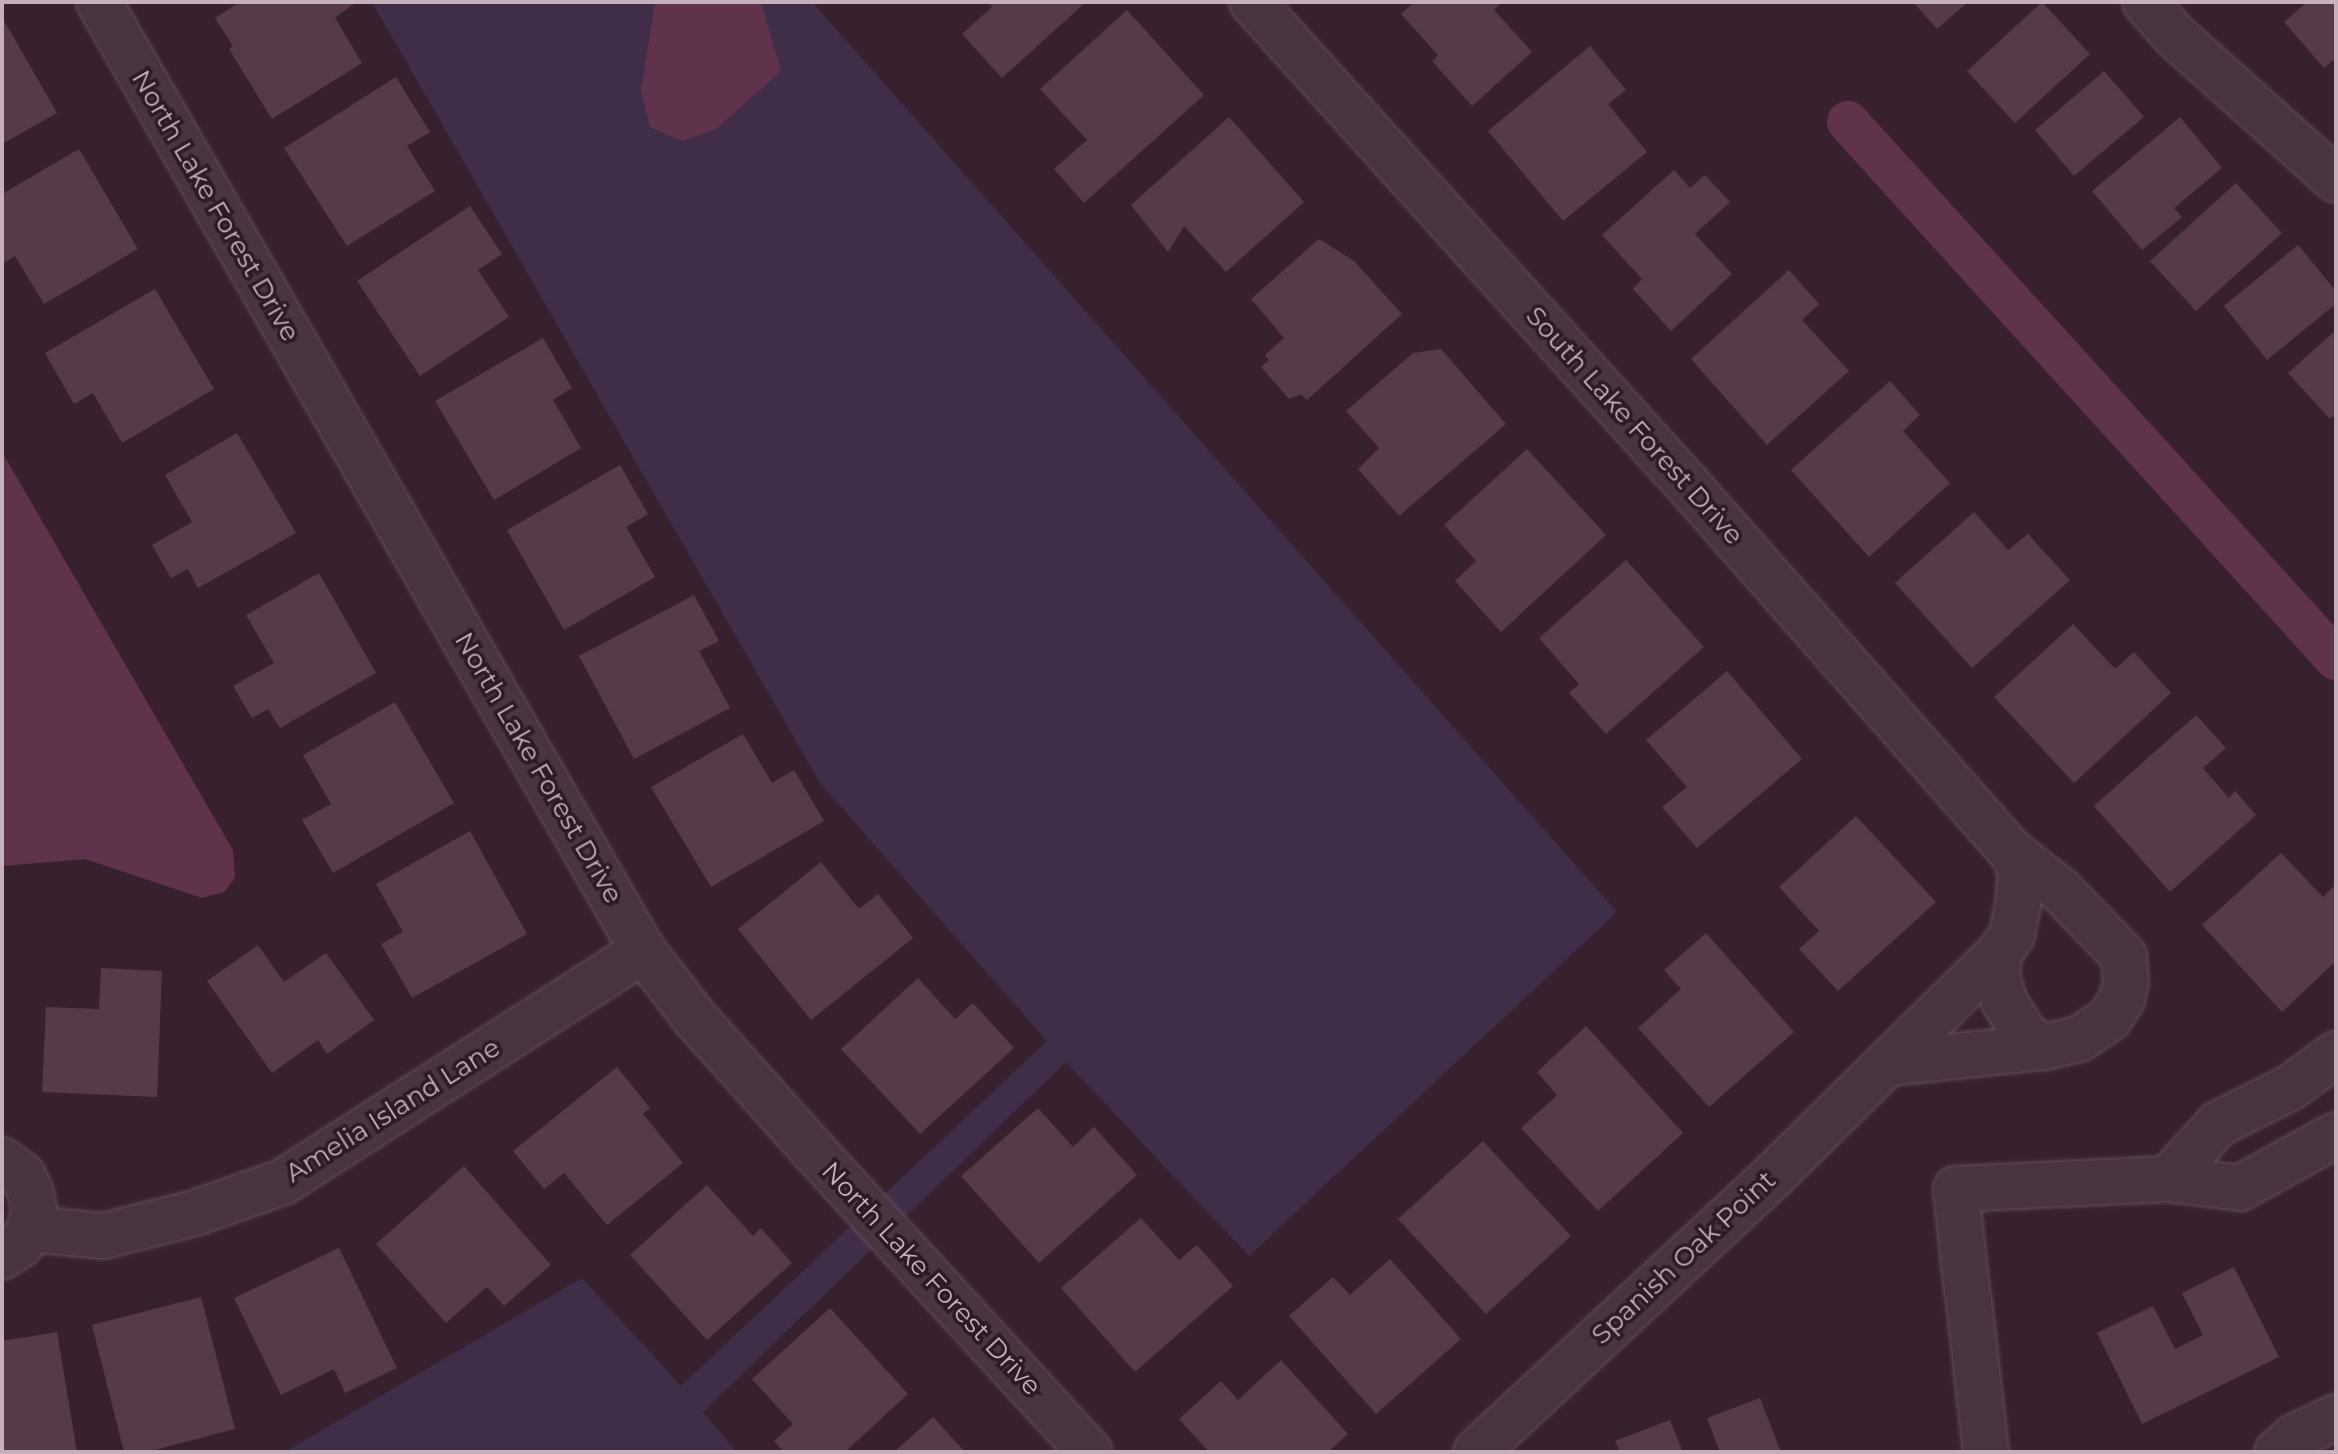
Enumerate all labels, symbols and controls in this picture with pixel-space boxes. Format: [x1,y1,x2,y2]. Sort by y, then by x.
street label: North Lake Forest Drive [125,65,305,347]
street label: South Lake Forest Drive [1519,301,1749,551]
street label: North Lake Forest Drive [448,627,628,909]
street label: Amelia Island Lane [280,1032,506,1190]
street label: North Lake Forest Drive [815,1156,1047,1402]
street label: Spanish Oak Point [1586,1165,1782,1351]

